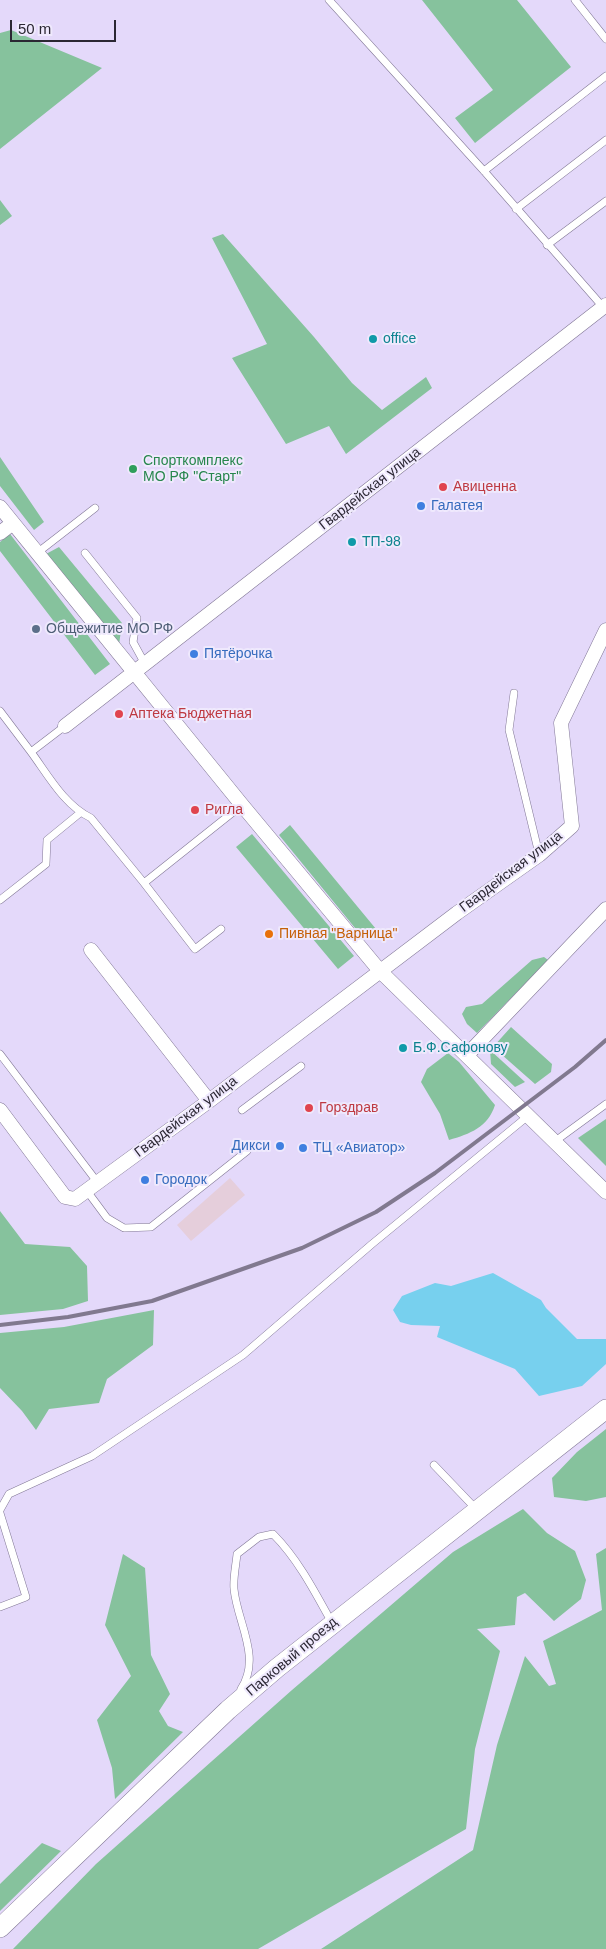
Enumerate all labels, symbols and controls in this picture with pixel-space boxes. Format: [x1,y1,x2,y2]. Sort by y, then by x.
scale bar [12,10,119,42]
text: 50 m [18,20,51,37]
place label: office [383,331,416,347]
marker: office [367,333,379,345]
street label: Гвардейская улица [316,444,424,534]
place label: Спорткомплекс МО РФ "Старт" [143,453,243,486]
marker: Спорткомплекс МО РФ "Старт" [127,463,139,475]
place label: Авиценна [453,479,516,495]
marker: Авиценна [437,481,449,493]
place label: Галатея [431,498,483,514]
marker: Галатея [415,500,427,512]
place label: ТП-98 [362,534,401,550]
marker: ТП-98 [346,536,358,548]
place label: Общежитие МО РФ [46,621,173,637]
marker: Общежитие МО РФ [30,623,42,635]
place label: Пятёрочка [204,646,273,662]
marker: Пятёрочка [188,648,200,660]
place label: Аптека Бюджетная [129,706,252,722]
marker: Аптека Бюджетная [113,708,125,720]
place label: Ригла [205,802,243,818]
marker: Ригла [189,804,201,816]
street label: Гвардейская улица [456,828,566,916]
place label: Пивная "Варница" [279,926,398,942]
marker: Пивная "Варница" [263,928,275,940]
place label: Б.Ф.Сафонову [413,1040,508,1056]
marker: Б.Ф.Сафонову [397,1042,409,1054]
street label: Гвардейская улица [131,1073,241,1161]
place label: Горздрав [319,1100,378,1116]
marker: Горздрав [303,1102,315,1114]
place label: Дикси [232,1138,270,1154]
marker: Дикси [274,1140,286,1152]
place label: ТЦ «Авиатор» [313,1140,405,1156]
marker: ТЦ «Авиатор» [297,1142,309,1154]
place label: Городок [155,1172,207,1188]
marker: Городок [139,1174,151,1186]
street label: Парковый проезд [243,1614,341,1700]

